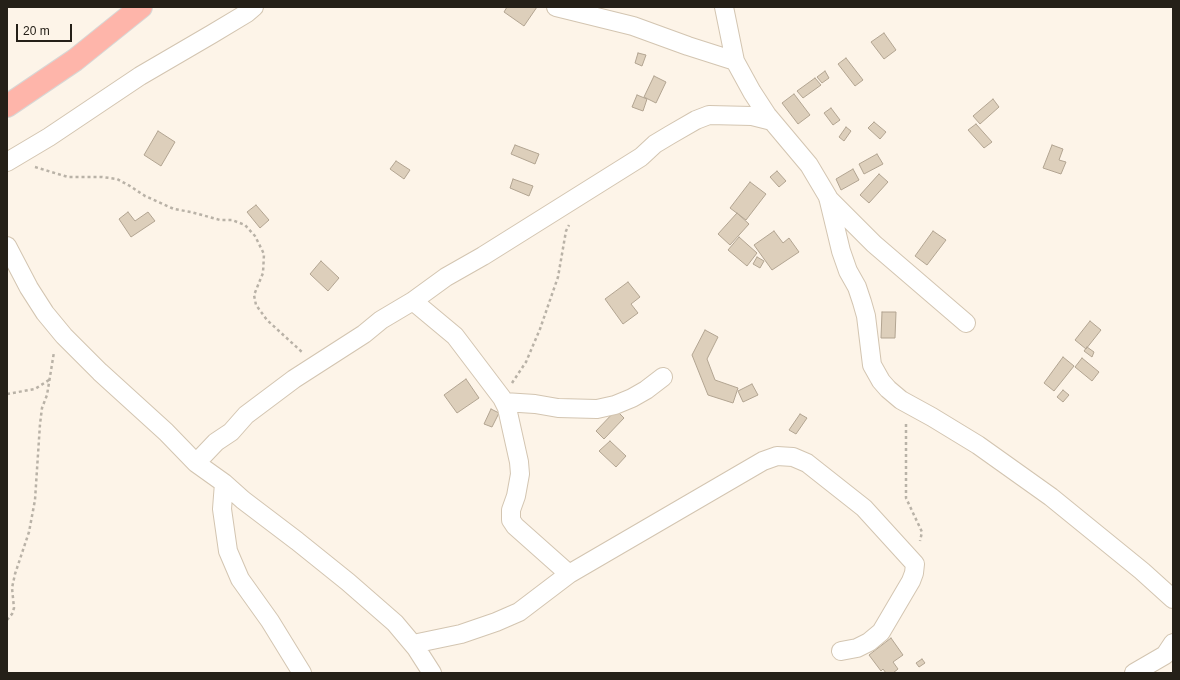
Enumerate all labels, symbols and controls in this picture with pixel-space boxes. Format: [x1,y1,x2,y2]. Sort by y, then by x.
scale bar [18,16,74,42]
text: 20 m [23,24,50,38]

